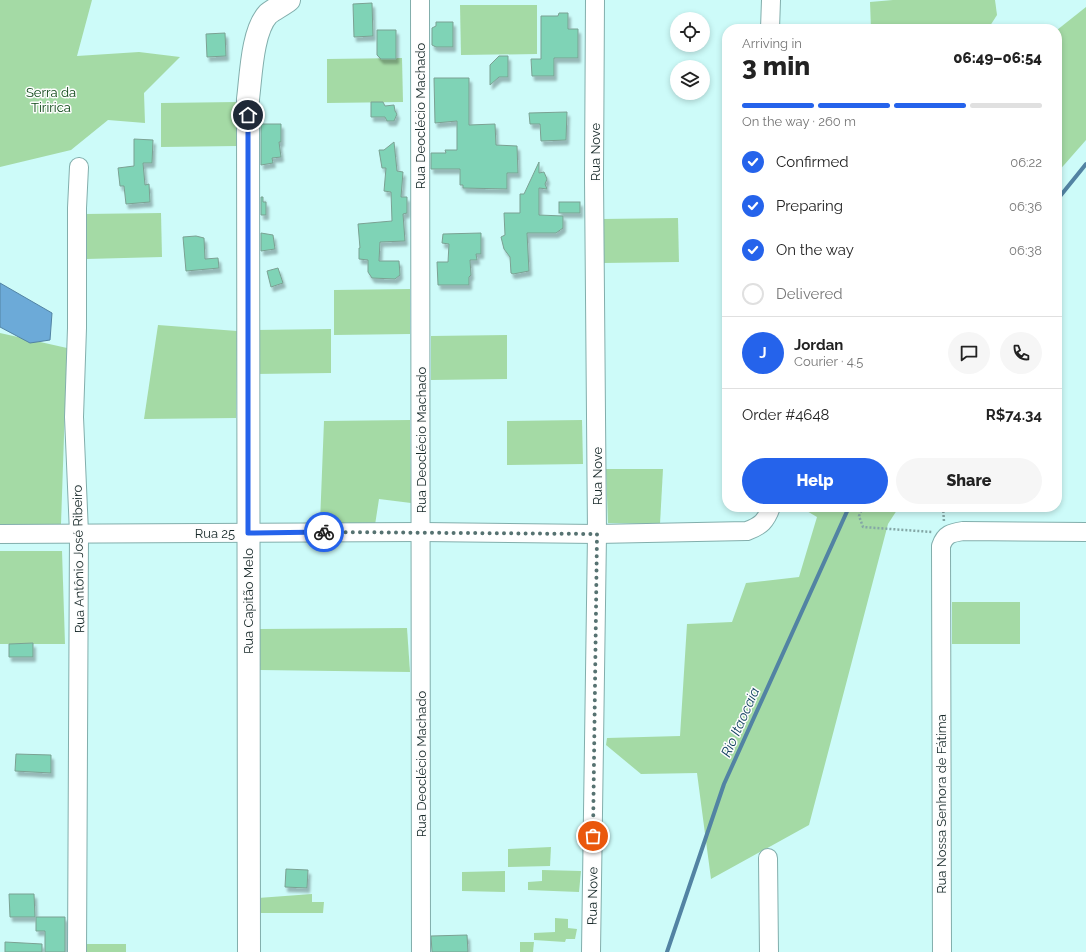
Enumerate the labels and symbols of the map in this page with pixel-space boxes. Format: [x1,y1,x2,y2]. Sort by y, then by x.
street label: Rua Deoclécio Machado [413,42,428,189]
park label: Serra da Tiririca [26,85,76,115]
pin [231,98,265,132]
street label: Rua Nove [588,123,603,181]
street label: Rua Deoclécio Machado [414,366,429,513]
street label: Rua Nove [590,447,605,505]
street label: Rua Antônio José Ribeiro [70,484,87,633]
courier [304,512,344,552]
street label: Rua 25 [195,526,235,541]
street label: Rua Capitão Melo [241,548,256,654]
water label: Rio Itaocaia [718,685,762,759]
street label: Rua Deoclécio Machado [414,690,429,837]
street label: Rua Nossa Senhora de Fátima [934,714,949,894]
pin [576,819,610,853]
street label: Rua Nove [584,866,601,925]

